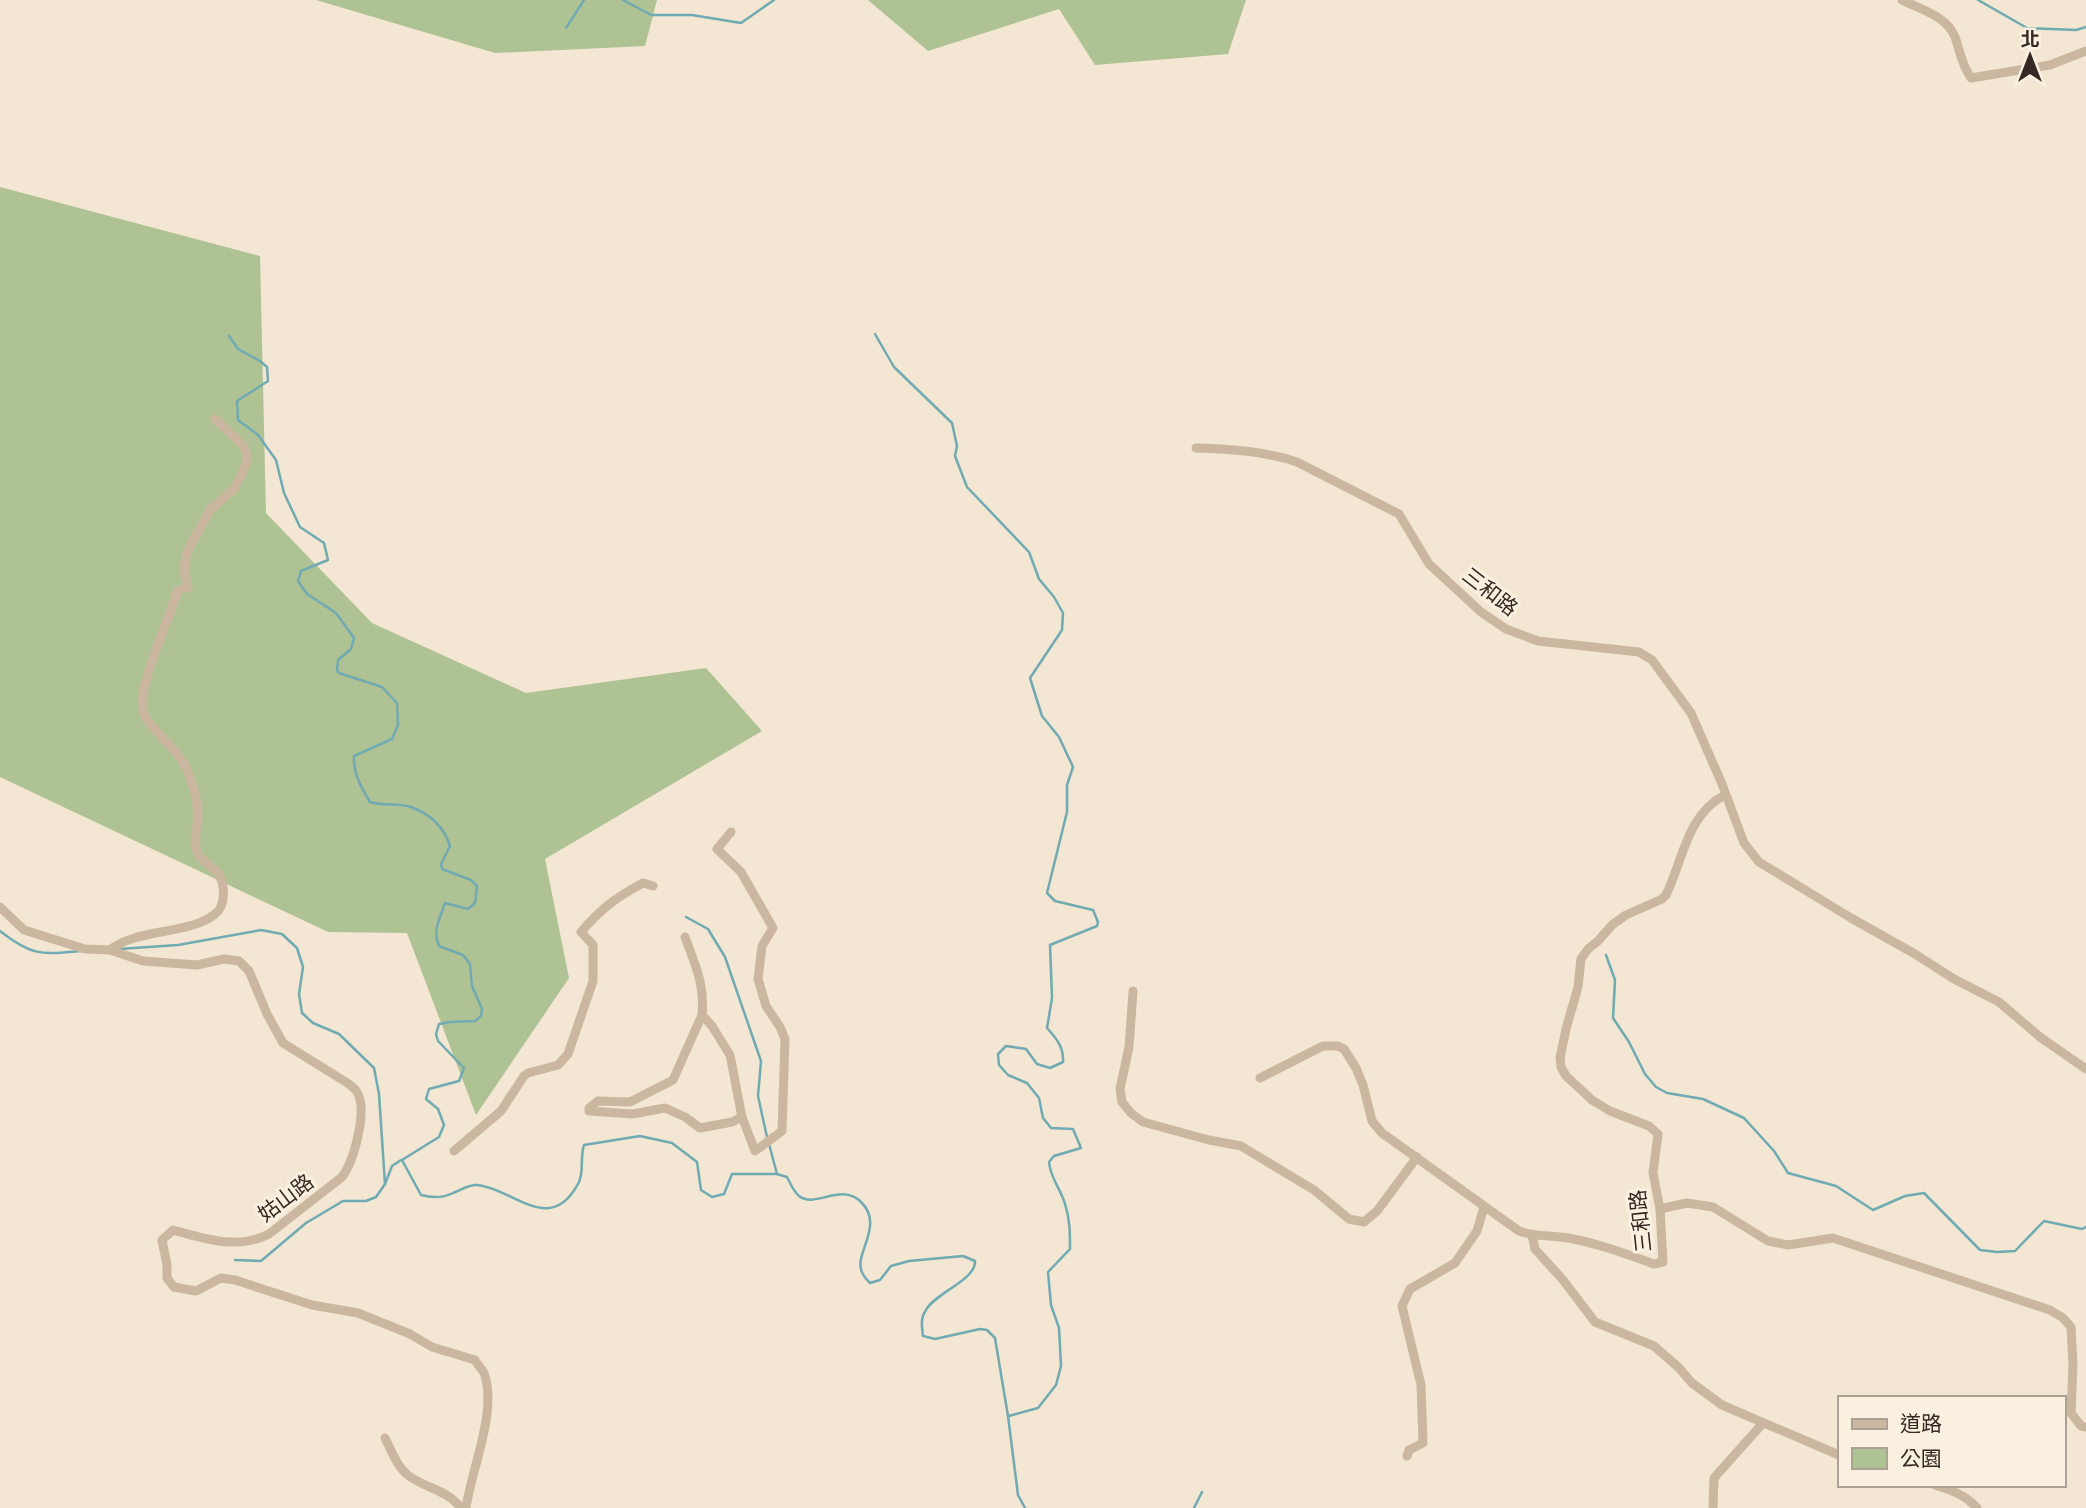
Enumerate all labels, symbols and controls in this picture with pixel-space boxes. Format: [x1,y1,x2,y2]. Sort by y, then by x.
north arrow [1995,21,2065,91]
text: 北 [2020,27,2040,50]
street label: 三和路 [1458,562,1523,620]
street label: 姑山路 [252,1168,318,1226]
street label: 三和路 [1624,1189,1655,1254]
legend [1838,1396,2065,1487]
text: 道路 [1900,1410,1942,1435]
text: 公園 [1900,1445,1942,1470]

